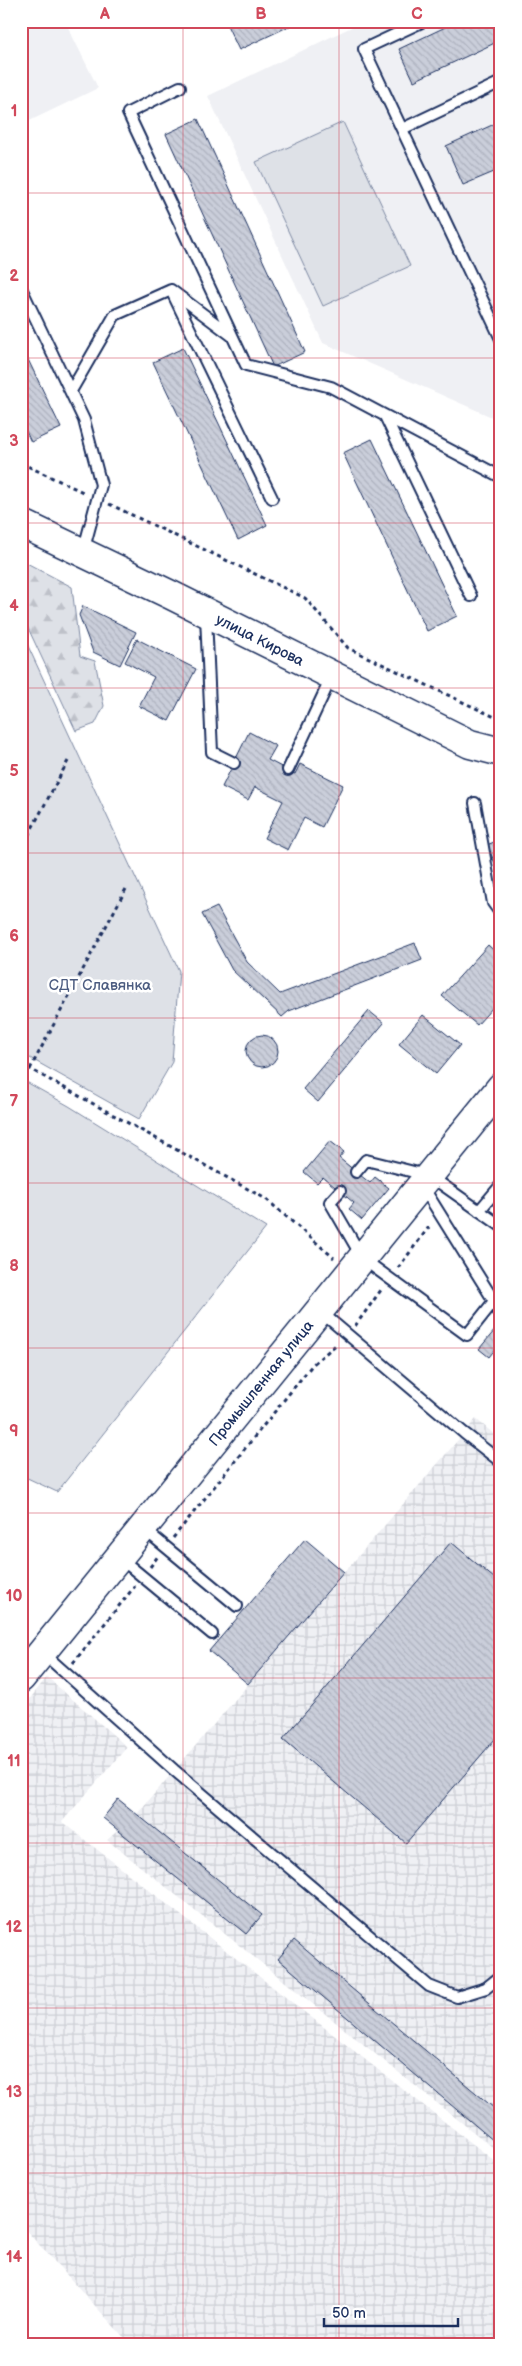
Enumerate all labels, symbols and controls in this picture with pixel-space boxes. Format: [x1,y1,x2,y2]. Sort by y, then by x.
text: A [99,5,110,24]
text: B [255,5,267,24]
text: C [411,5,423,24]
text: 1 [11,102,17,121]
text: 2 [9,267,19,286]
text: 3 [9,432,19,451]
text: 4 [9,597,19,616]
street label: улица Кирова [212,610,307,671]
text: 5 [9,762,19,781]
text: 6 [9,927,19,946]
park label: СДТ Славянка [49,976,151,995]
text: 7 [10,1092,19,1111]
text: 8 [9,1257,19,1276]
street label: Промышленная улица [205,1316,318,1450]
text: 9 [9,1422,19,1441]
text: 10 [6,1587,22,1606]
text: 11 [7,1752,21,1771]
text: 12 [6,1918,23,1937]
text: 13 [6,2083,22,2102]
text: 14 [6,2248,23,2267]
scale bar [324,2296,458,2328]
text: 50 m [332,2304,366,2323]

